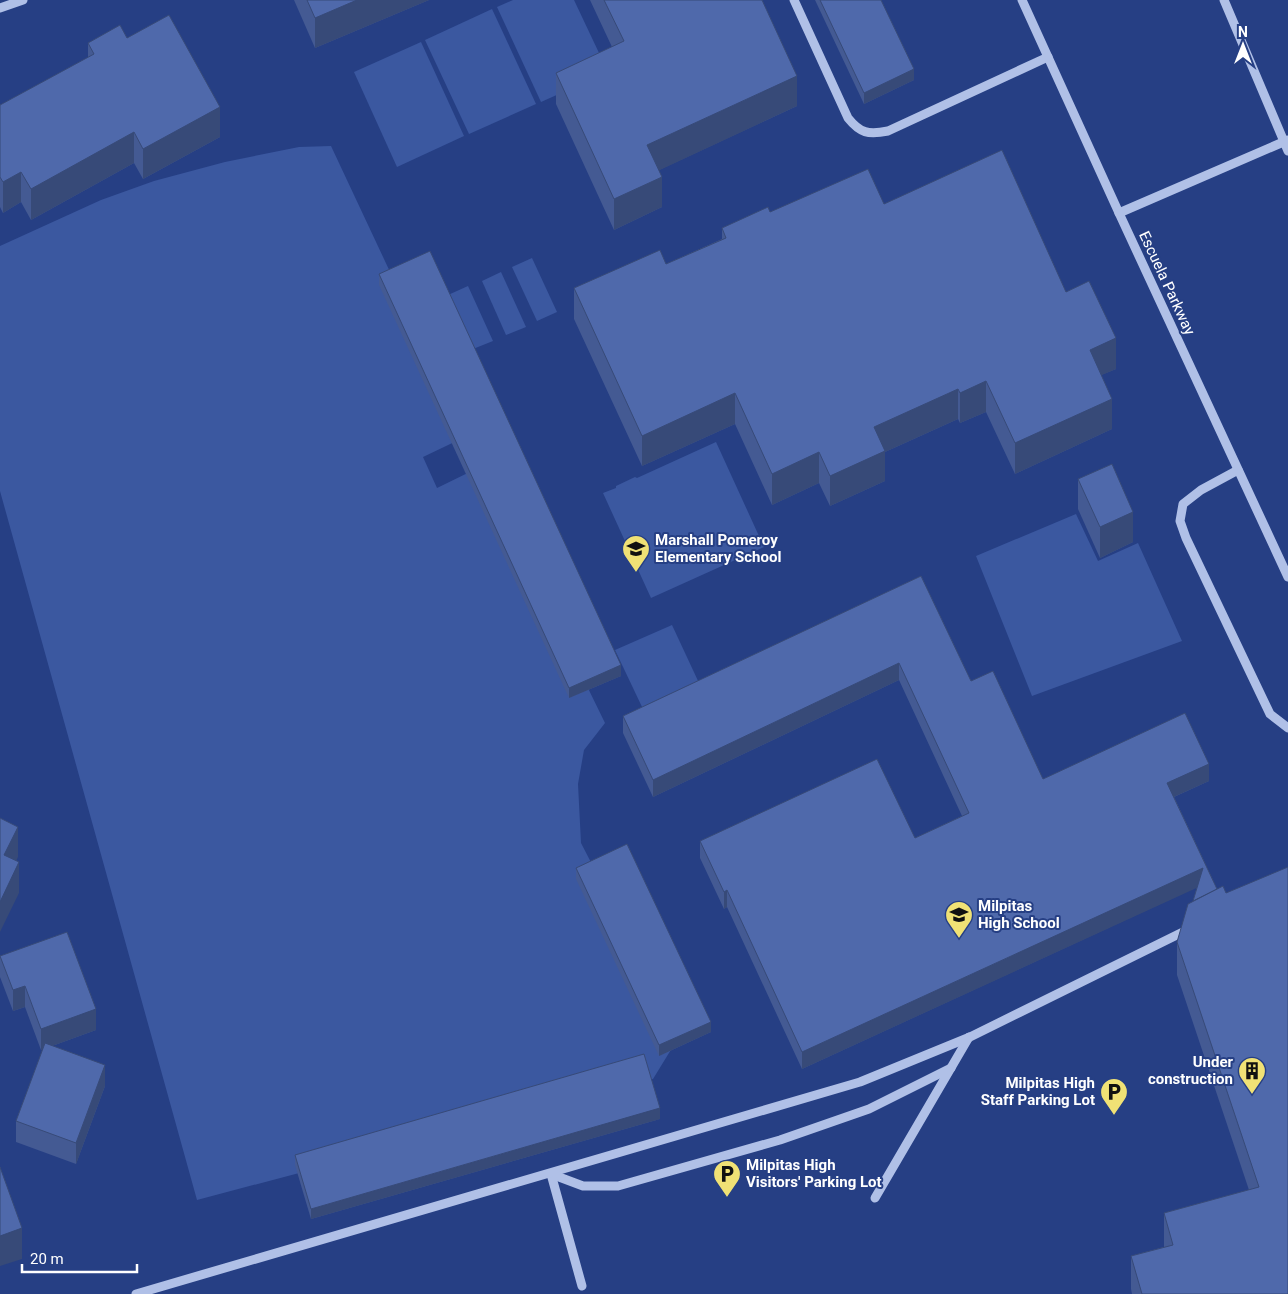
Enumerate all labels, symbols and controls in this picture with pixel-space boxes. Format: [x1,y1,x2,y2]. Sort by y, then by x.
north arrow [1218,20,1268,70]
text: N [1238,24,1248,40]
street label: Escuela Parkway [1135,228,1199,338]
place label: Marshall Pomeroy Elementary School [655,531,781,566]
school or university icon: Marshall Pomeroy Elementary School [621,534,651,573]
place label: Milpitas High School [978,897,1060,932]
school or university icon: Milpitas High School [944,900,974,939]
place label: Under construction [1148,1053,1233,1088]
building icon: Under construction [1237,1056,1267,1095]
place label: Milpitas High Staff Parking Lot [981,1074,1095,1109]
parking icon: Milpitas High Staff Parking Lot [1099,1077,1129,1116]
place label: Milpitas High Visitors' Parking Lot [746,1156,882,1191]
parking icon: Milpitas High Visitors' Parking Lot [712,1159,742,1198]
scale bar [22,1242,138,1274]
text: 20 m [30,1250,64,1268]

